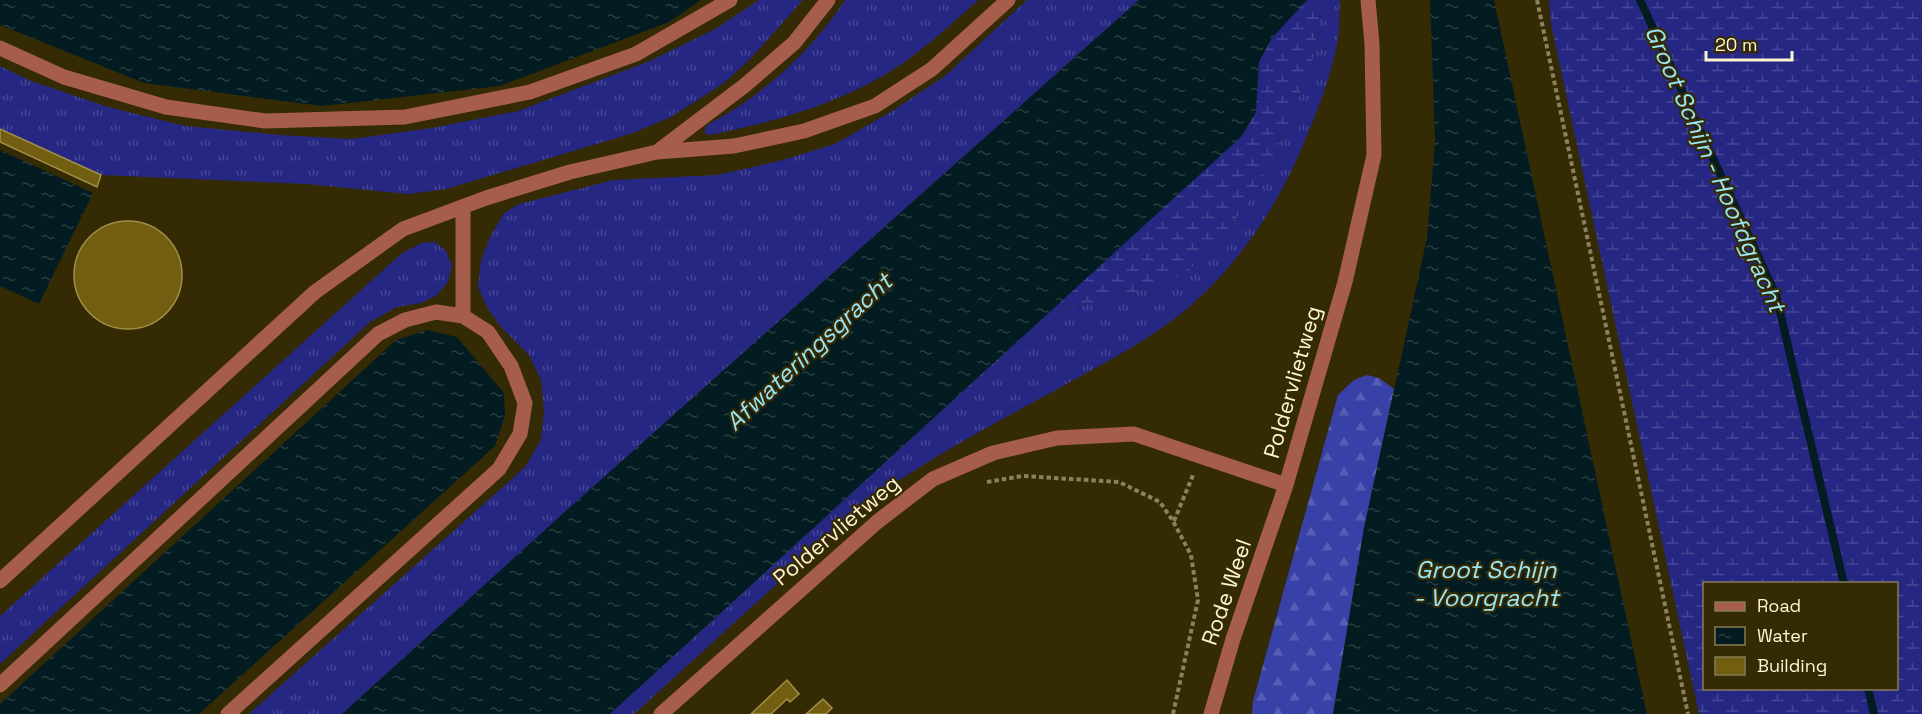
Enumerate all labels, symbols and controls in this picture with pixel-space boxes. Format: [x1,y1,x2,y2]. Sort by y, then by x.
water label: Groot Schijn - Hoofdgracht [1638,21,1794,319]
scale bar [1706,24,1792,62]
text: 20 m [1715,33,1758,56]
water label: Afwateringsgracht [719,265,900,437]
street label: Poldervlietweg [1257,303,1327,461]
street label: Poldervlietweg [767,469,905,591]
street label: Rode Weel [1195,535,1257,649]
water label: Groot Schijn - Voorgracht [1413,554,1561,613]
legend [1703,582,1898,690]
text: Road [1757,594,1801,617]
text: Water [1757,624,1808,647]
text: Building [1757,654,1827,677]

